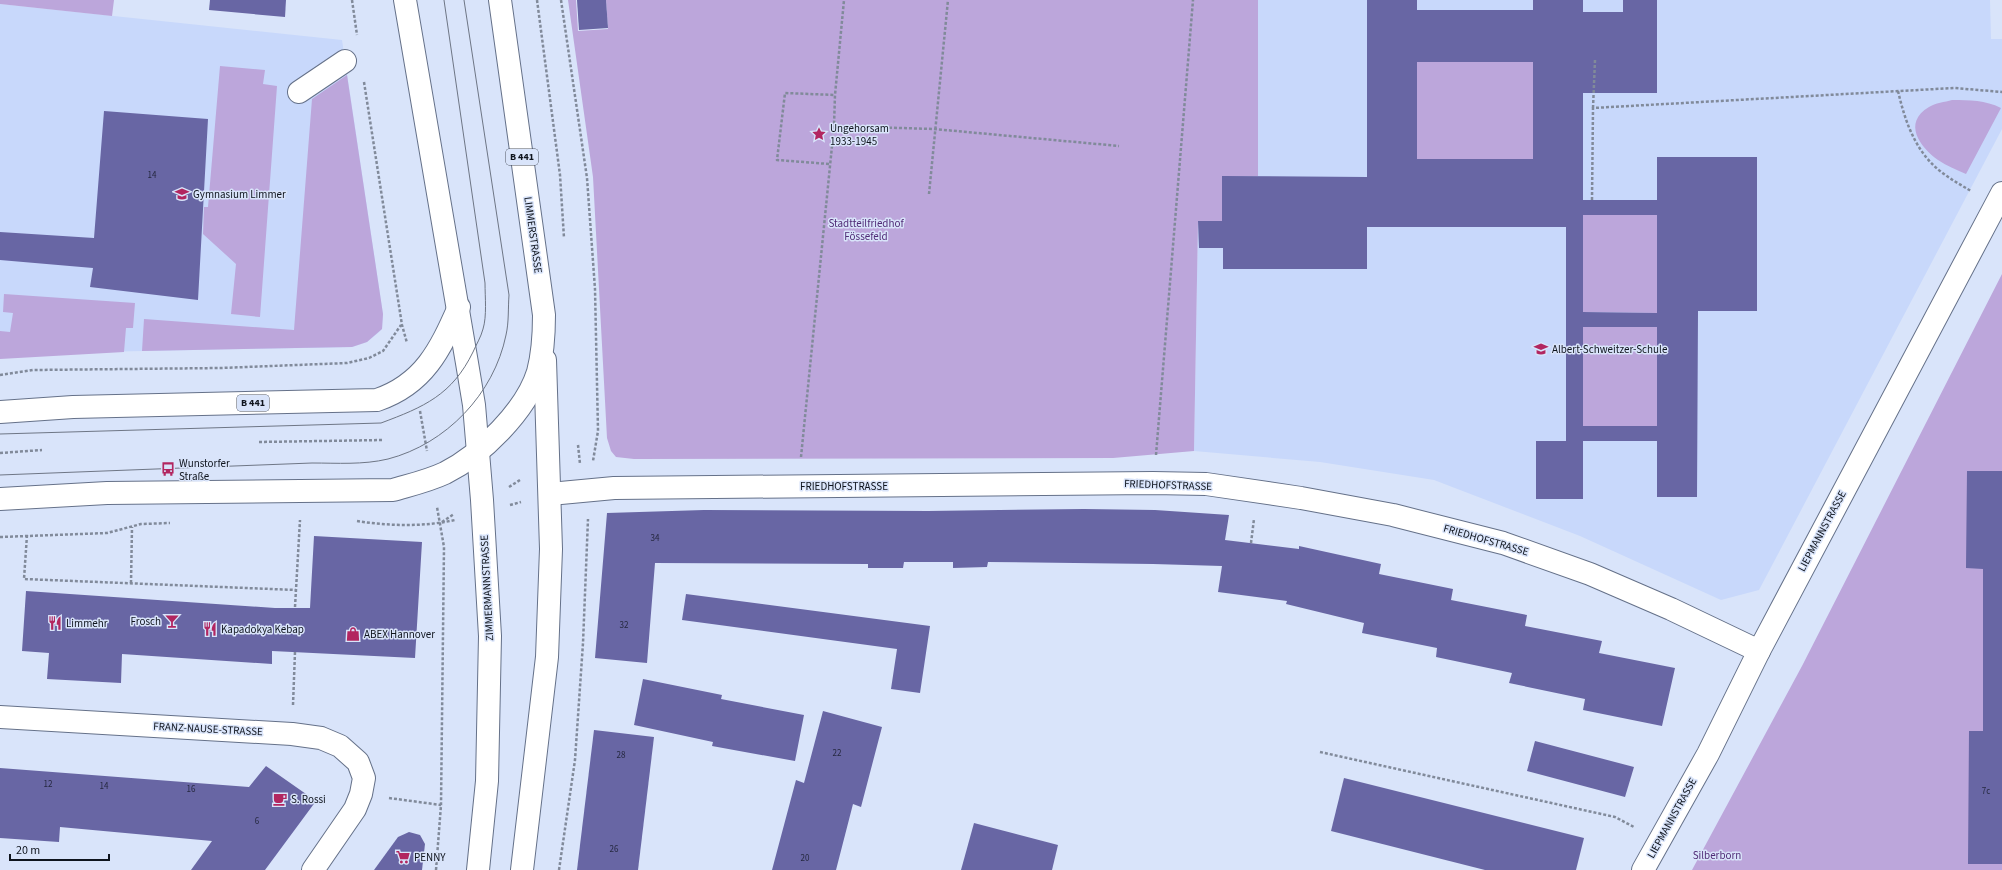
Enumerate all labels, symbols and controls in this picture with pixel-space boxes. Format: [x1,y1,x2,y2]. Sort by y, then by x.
place label: Ungehorsam 1933-1945 [830,121,889,149]
place icon: Ungehorsam 1933-1945 [811,126,827,142]
road number: B 441 [506,149,538,165]
house number: 14 [148,169,157,182]
school or university icon: Gymnasium Limmer [174,186,190,202]
place label: Gymnasium Limmer [193,187,286,202]
street label: LIMMERSTRASSE [520,196,546,274]
park label: Stadtteilfriedhof Fössefeld [828,216,904,244]
school or university icon: Albert-Schweitzer-Schule [1533,341,1549,357]
place label: Albert-Schweitzer-Schule [1552,342,1668,357]
road number: B 441 [237,395,269,411]
place label: Wunstorfer Straße [179,456,230,484]
bus stop icon: Wunstorfer Straße [160,461,176,477]
street label: FRIEDHOFSTRASSE [1124,476,1212,494]
street label: FRIEDHOFSTRASSE [800,479,888,494]
street label: LIEPMANNSTRASSE [1794,488,1850,574]
street label: FRIEDHOFSTRASSE [1442,521,1531,559]
house number: 34 [651,532,660,545]
street label: ZIMMERMANNSTRASSE [477,534,497,641]
bar icon: Frosch [164,613,180,629]
place label: Frosch [131,614,161,629]
restaurant icon: Limmehr [47,615,63,631]
place label: Limmehr [66,616,108,631]
house number: 32 [620,619,629,632]
restaurant icon: Kapadokya Kebap [202,621,218,637]
place label: Kapadokya Kebap [221,622,304,637]
shop icon: ABEX Hannover [345,626,361,642]
place label: ABEX Hannover [364,627,435,642]
street label: FRANZ-NAUSE-STRASSE [153,719,263,739]
house number: 22 [833,747,842,760]
house number: 28 [617,749,626,762]
street label: LIEPMANNSTRASSE [1644,775,1700,861]
house number: 12 [44,778,53,791]
house number: 14 [100,780,109,793]
house number: 16 [187,783,196,796]
house number: 7c [1982,785,1990,798]
cafe icon: S. Rossi [272,791,288,807]
place label: S. Rossi [291,792,326,807]
house number: 6 [255,815,260,828]
scale bar [10,836,109,862]
text: 20 m [16,842,40,859]
house number: 26 [610,843,619,856]
park label: Silberborn [1693,848,1741,863]
supermarket icon: PENNY [395,849,411,865]
place label: PENNY [414,850,446,865]
house number: 20 [801,852,810,865]

